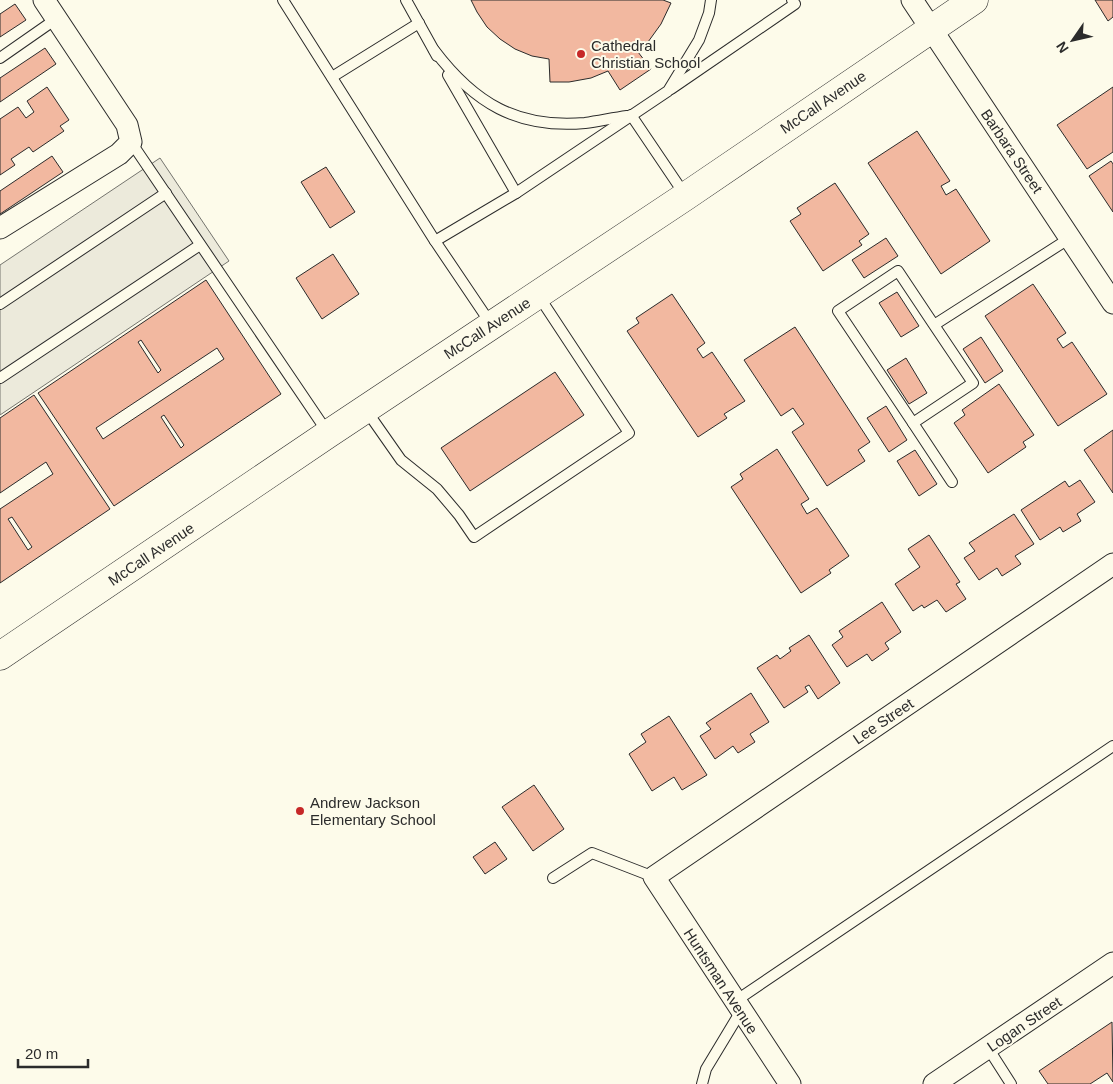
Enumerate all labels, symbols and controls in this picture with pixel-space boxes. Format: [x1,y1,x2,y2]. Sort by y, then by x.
north arrow [1048,15,1098,65]
place label: Cathedral Christian School [591,37,700,71]
text: N [1053,39,1072,56]
marker: Cathedral Christian School [575,48,587,60]
street label: McCall Avenue [777,67,869,137]
street label: Barbara Street [978,106,1047,197]
street label: McCall Avenue [441,294,533,362]
street label: McCall Avenue [105,519,197,589]
street label: Lee Street [850,694,917,747]
place label: Andrew Jackson Elementary School [310,794,436,828]
marker: Andrew Jackson Elementary School [294,805,306,817]
street label: Huntsman Avenue [681,925,761,1037]
street label: Logan Street [984,992,1065,1055]
scale bar [18,1036,88,1068]
text: 20 m [25,1045,58,1062]

